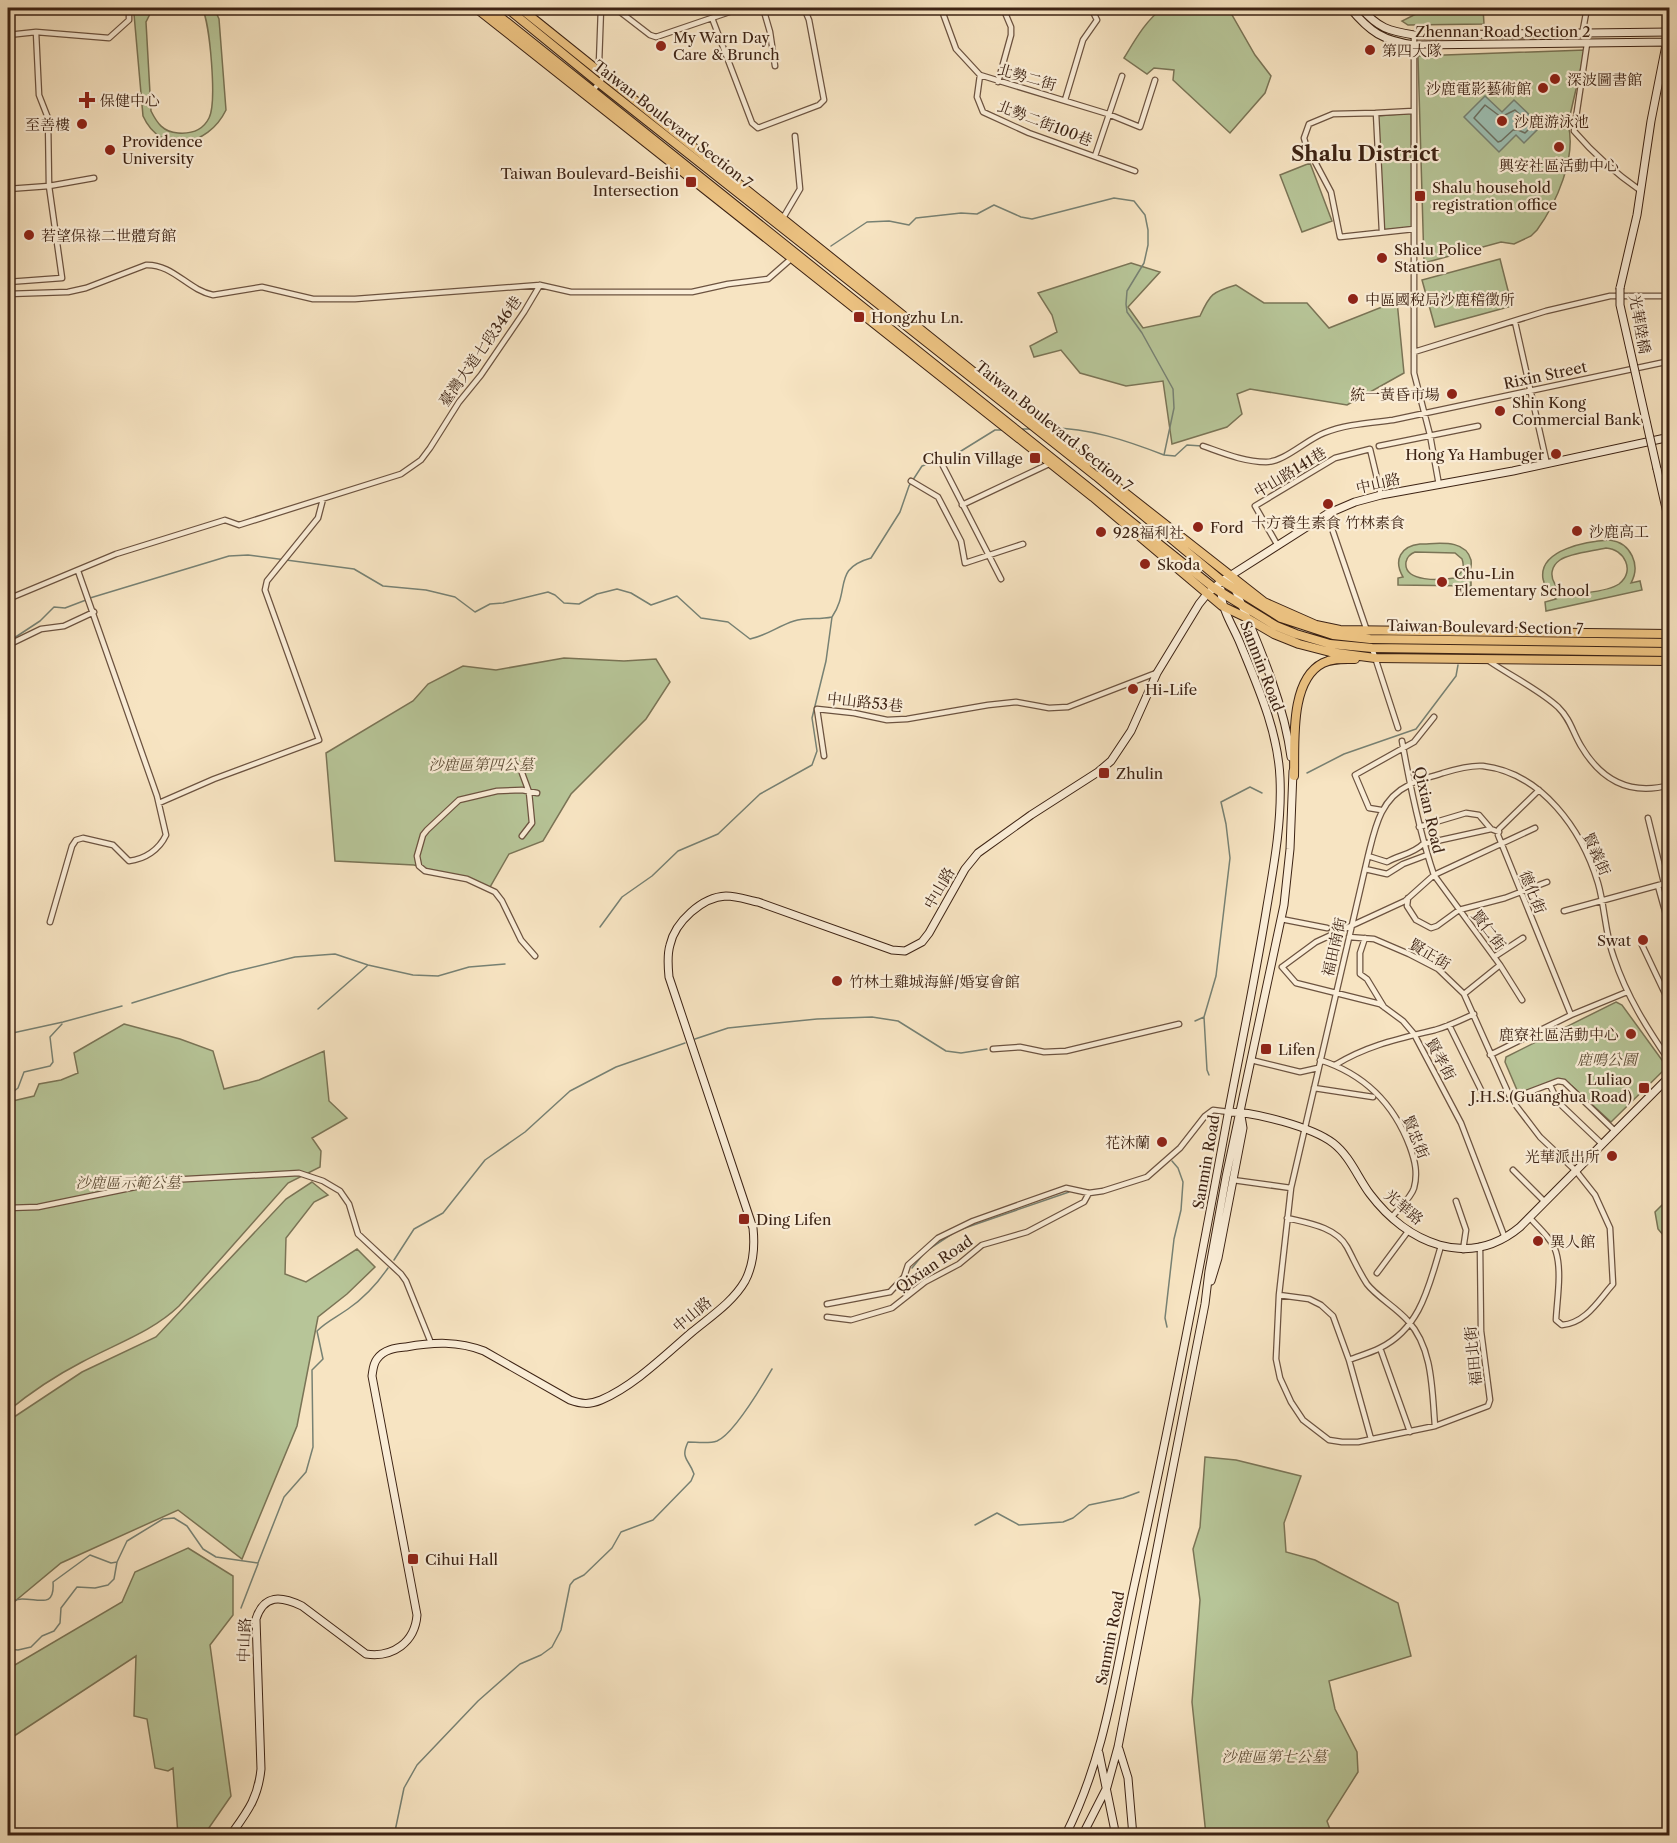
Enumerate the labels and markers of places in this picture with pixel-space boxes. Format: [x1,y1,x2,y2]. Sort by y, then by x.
place label: My Warn Day Care & Brunch [673,28,780,64]
marker: My Warn Day Care & Brunch [654,39,668,53]
place label: 第四大隊 [1382,41,1442,60]
marker: 第四大隊 [1363,43,1377,57]
place label: 深波圖書館 [1567,70,1642,89]
marker: 深波圖書館 [1548,72,1562,86]
place label: 沙鹿電影藝術館 [1426,79,1531,98]
marker: 沙鹿電影藝術館 [1536,81,1550,95]
marker: 保健中心 [78,91,96,109]
place label: 保健中心 [100,91,160,110]
place label: 沙鹿游泳池 [1514,112,1589,131]
marker: 沙鹿游泳池 [1495,114,1509,128]
place label: 至善樓 [25,115,70,134]
marker: 至善樓 [75,117,89,131]
place label: Providence University [122,132,203,168]
marker: 興安社區活動中心 [1552,140,1566,154]
marker: Providence University [103,143,117,157]
place label: 興安社區活動中心 [1499,156,1619,175]
place label: Taiwan Boulevard-Beishi Intersection [501,164,680,200]
marker: Taiwan Boulevard-Beishi Intersection [684,175,698,189]
place label: Shalu household registration office [1432,178,1557,214]
marker: Shalu household registration office [1413,189,1427,203]
place label: 若望保祿二世體育館 [41,226,176,245]
marker: 若望保祿二世體育館 [22,228,36,242]
place label: Shalu Police Station [1394,240,1482,276]
marker: Shalu Police Station [1375,251,1389,265]
place label: 中區國稅局沙鹿稽徵所 [1365,290,1515,309]
marker: 中區國稅局沙鹿稽徵所 [1346,292,1360,306]
place label: Hongzhu Ln. [871,308,964,327]
marker: Hongzhu Ln. [852,310,866,324]
place label: 統一黃昏市場 [1350,385,1440,404]
marker: 統一黃昏市場 [1445,387,1459,401]
place label: Shin Kong Commercial Bank [1512,393,1642,429]
marker: Shin Kong Commercial Bank [1493,404,1507,418]
place label: Hong Ya Hambuger [1405,445,1545,464]
marker: Hong Ya Hambuger [1549,447,1563,461]
place label: Chulin Village [923,449,1023,468]
marker: Chulin Village [1028,451,1042,465]
marker: 十方養生素食 竹林素食 [1321,497,1335,511]
place label: 十方養生素食 竹林素食 [1251,513,1405,532]
place label: Ford [1210,518,1244,537]
marker: Ford [1191,520,1205,534]
place label: 沙鹿高工 [1589,522,1649,541]
place label: 928福利社 [1113,523,1184,542]
marker: 沙鹿高工 [1570,524,1584,538]
marker: 928福利社 [1094,525,1108,539]
place label: Skoda [1157,555,1200,574]
marker: Skoda [1138,557,1152,571]
place label: Chu-Lin Elementary School [1454,564,1590,600]
marker: Chu-Lin Elementary School [1435,575,1449,589]
place label: Hi-Life [1145,680,1197,699]
marker: Hi-Life [1126,682,1140,696]
place label: Zhulin [1116,764,1164,783]
marker: Zhulin [1097,766,1111,780]
place label: Swat [1597,931,1632,950]
marker: Swat [1636,933,1650,947]
place label: 竹林土雞城海鮮/婚宴會館 [849,972,1019,991]
marker: 竹林土雞城海鮮/婚宴會館 [830,974,844,988]
place label: 鹿寮社區活動中心 [1499,1025,1619,1044]
marker: 鹿寮社區活動中心 [1624,1027,1638,1041]
place label: Lifen [1278,1040,1316,1059]
marker: Lifen [1259,1042,1273,1056]
place label: Luliao J.H.S.(Guanghua Road) [1468,1070,1632,1106]
marker: Luliao J.H.S.(Guanghua Road) [1637,1081,1651,1095]
place label: 花沐蘭 [1105,1133,1150,1152]
marker: 花沐蘭 [1155,1135,1169,1149]
place label: 光華派出所 [1525,1147,1600,1166]
marker: 光華派出所 [1605,1149,1619,1163]
place label: Ding Lifen [756,1210,832,1229]
marker: Ding Lifen [737,1212,751,1226]
place label: 異人館 [1550,1232,1595,1251]
marker: 異人館 [1531,1234,1545,1248]
place label: Cihui Hall [425,1550,498,1569]
marker: Cihui Hall [406,1552,420,1566]

